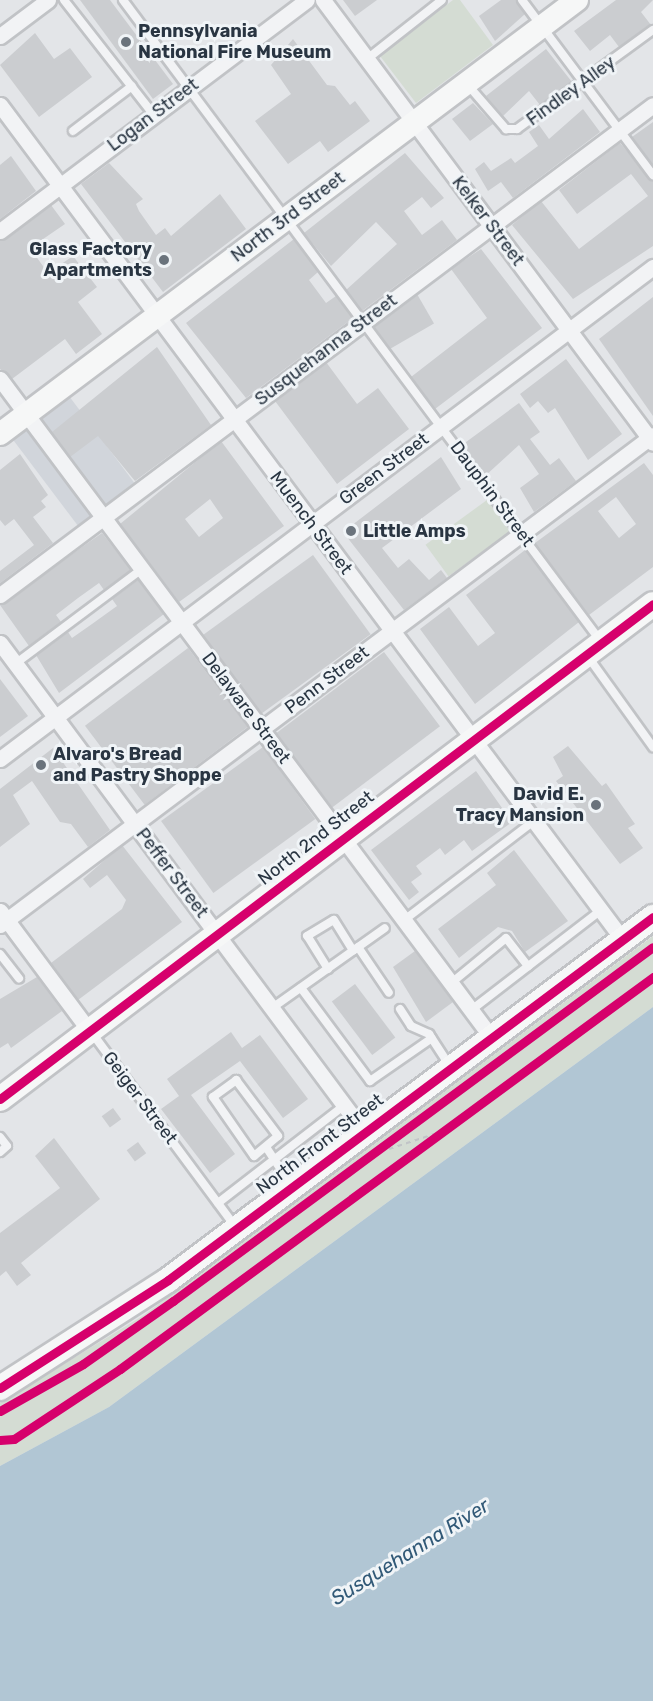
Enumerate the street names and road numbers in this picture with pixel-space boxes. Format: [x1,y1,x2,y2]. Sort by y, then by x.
street label: Findley Alley [522,51,620,131]
street label: Logan Street [103,74,203,156]
street label: North 3rd Street [227,167,349,267]
street label: Kelker Street [447,172,529,270]
street label: Susquehanna Street [251,290,401,410]
street label: Green Street [335,428,433,510]
street label: Dauphin Street [445,437,539,551]
street label: Muench Street [265,467,357,579]
street label: Penn Street [281,641,373,719]
street label: Delaware Street [197,648,295,768]
street label: North 2nd Street [254,786,378,890]
street label: Peffer Street [131,824,213,922]
street label: Geiger Street [98,1047,182,1149]
street label: North Front Street [252,1089,388,1199]

